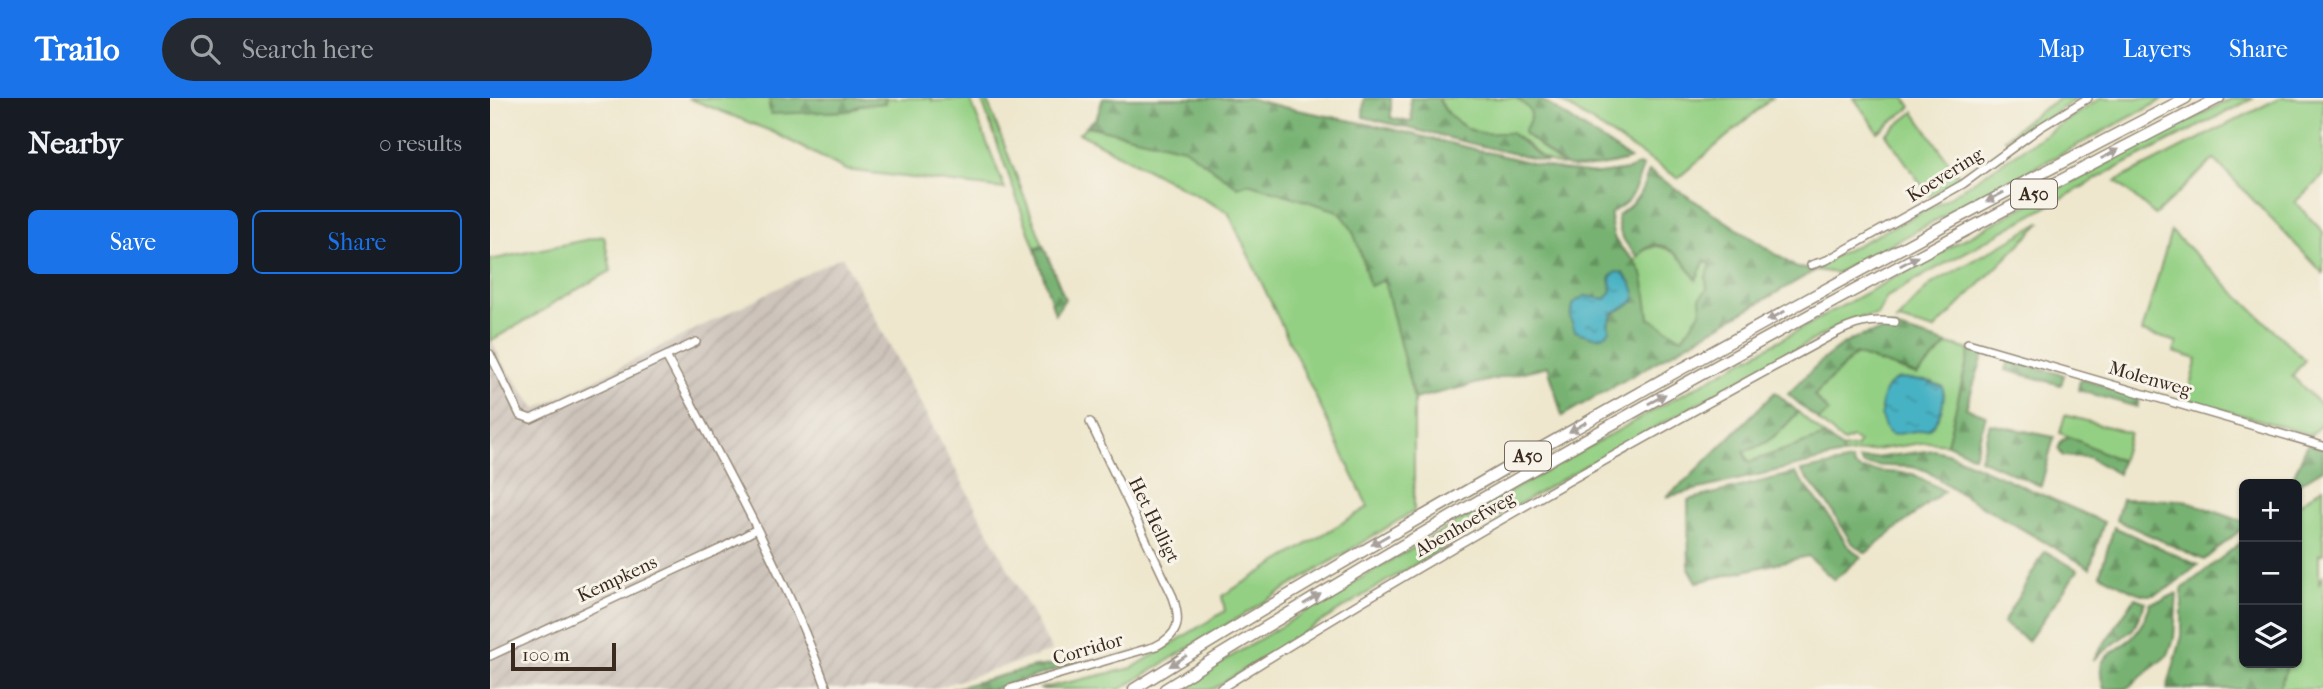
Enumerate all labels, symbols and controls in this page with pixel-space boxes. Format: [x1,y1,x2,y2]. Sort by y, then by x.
search box [162,18,652,81]
text: Trailo [35,30,120,69]
icon: search [186,30,224,68]
text: Search here [242,34,374,65]
text: Map [2039,35,2085,63]
text: Layers [2123,35,2191,63]
text: Share [2229,35,2288,63]
text: Nearby [28,126,123,161]
text: 0 results [379,130,462,157]
street label: Koevering [1903,143,1988,207]
one-way arrow [2101,149,2121,161]
road number: A50 [2011,180,2057,208]
one-way arrow [1985,191,2004,203]
button: Save [28,210,238,274]
button: Share [252,210,462,274]
one-way arrow [1899,255,1919,266]
one-way arrow [1766,310,1786,322]
street label: Molenweg [2106,357,2195,402]
one-way arrow [1647,393,1666,405]
one-way arrow [1568,421,1587,433]
road number: A50 [1505,442,1551,470]
street label: Het Helligt [1124,474,1184,567]
map controls [2239,479,2302,668]
button: + [2239,479,2302,542]
street label: Abenhoefweg [1410,486,1520,562]
one-way arrow [1371,534,1390,547]
button: − [2239,542,2302,605]
street label: Kempkens [573,551,661,607]
one-way arrow [1302,593,1321,606]
button: layers [2239,605,2302,668]
street label: Corridor [1050,628,1126,669]
scale bar [511,640,616,672]
text: 100 m [522,644,570,666]
one-way arrow [1168,655,1188,668]

